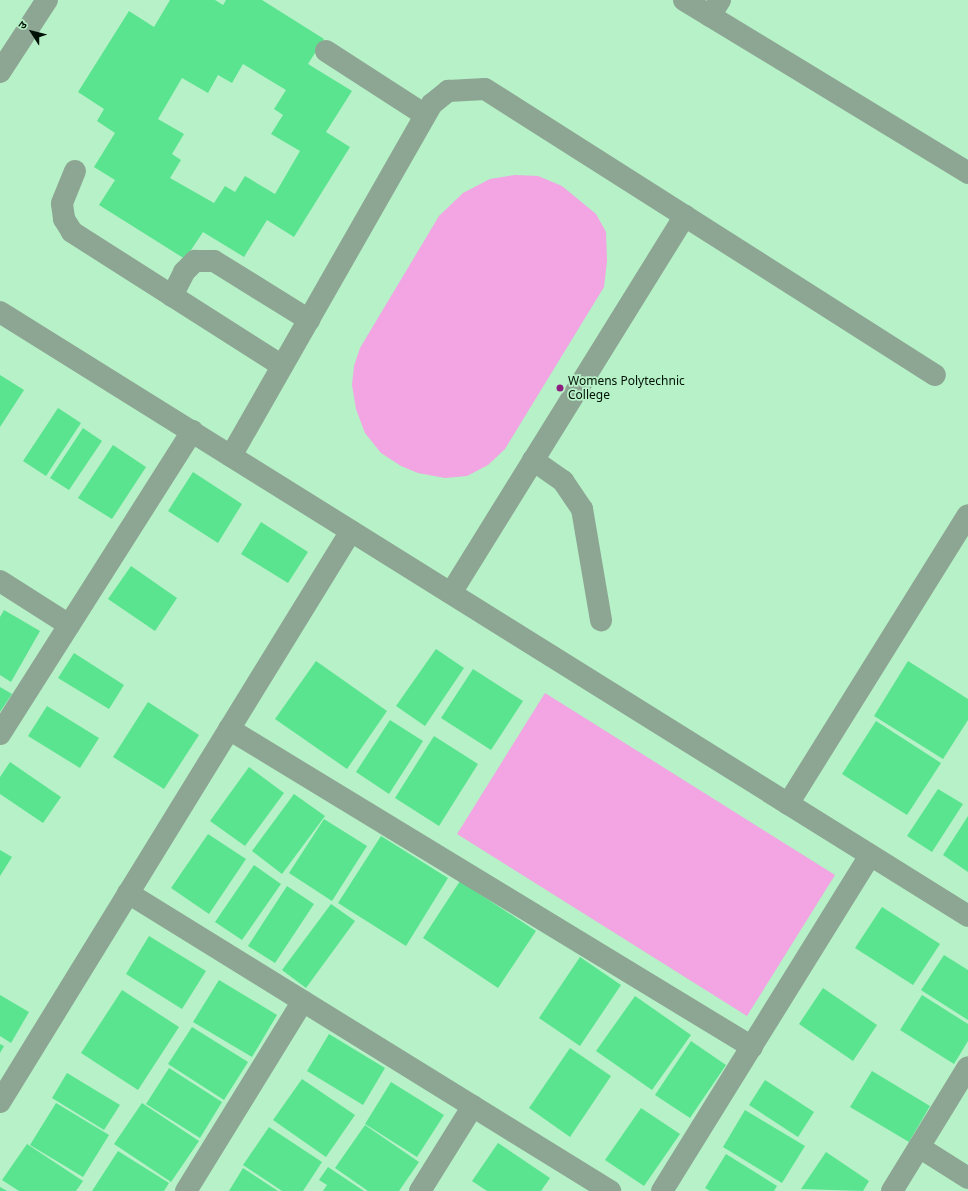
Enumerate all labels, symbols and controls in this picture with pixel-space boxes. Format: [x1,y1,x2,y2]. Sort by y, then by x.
north arrow [12,12,52,52]
text: उ [14,18,30,32]
place label: Womens Polytechnic College [568,374,685,402]
marker: Womens Polytechnic College [555,383,565,393]

